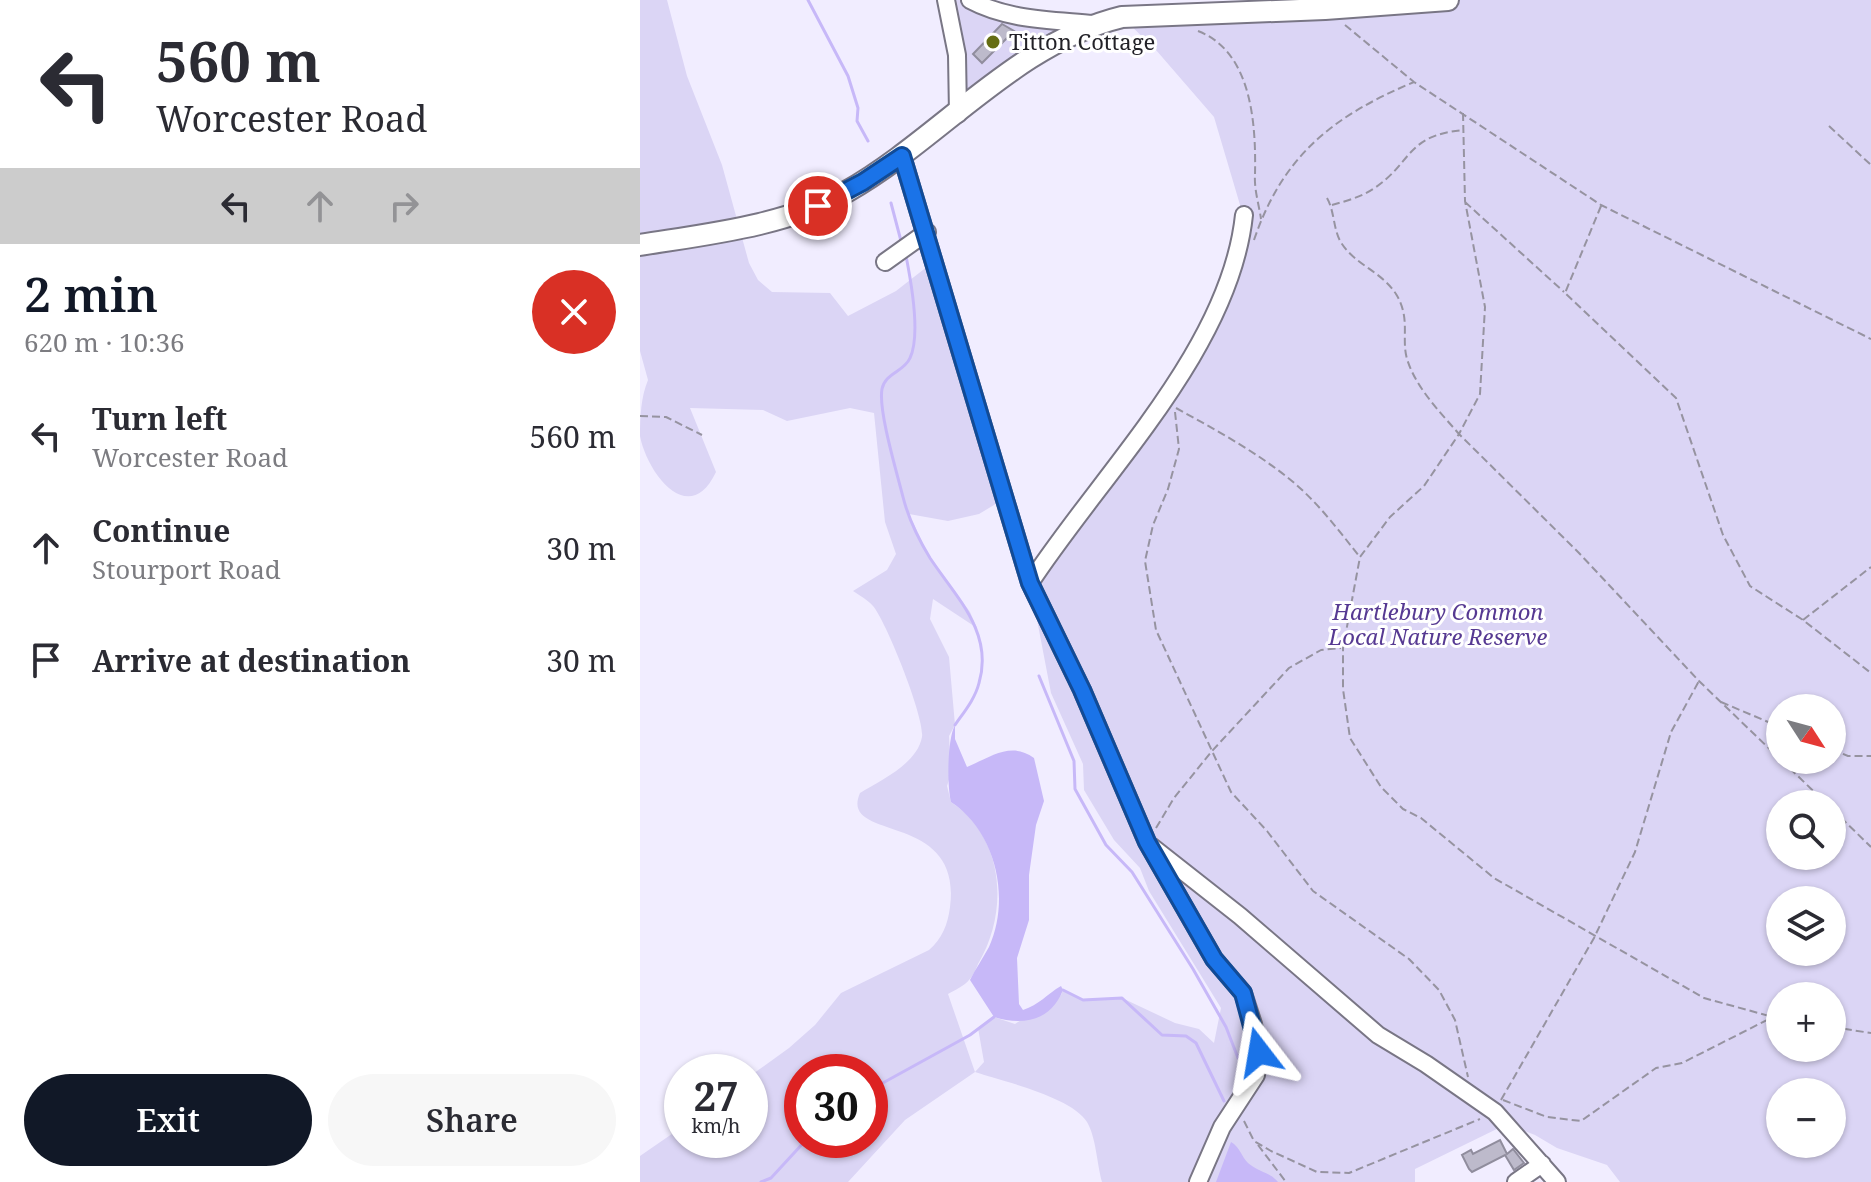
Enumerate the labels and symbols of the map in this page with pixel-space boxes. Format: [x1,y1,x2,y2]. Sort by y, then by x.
place label: Titton Cottage [1009,26,1155,56]
marker: Titton Cottage [984,33,1002,51]
pin [784,172,852,240]
park label: Hartlebury Common Local Nature Reserve [1328,596,1548,651]
north arrow [1766,694,1846,774]
position arrow [1217,1010,1301,1094]
speed limit sign: 30 [784,1054,888,1158]

